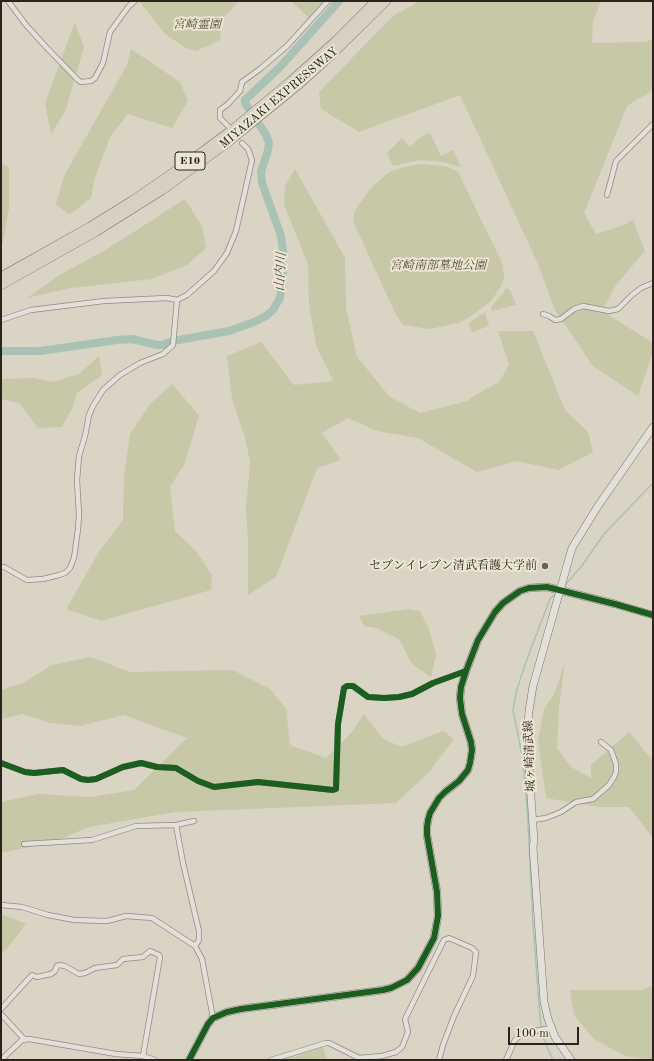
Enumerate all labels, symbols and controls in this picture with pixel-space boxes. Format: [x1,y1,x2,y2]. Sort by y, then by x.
park label: 宮崎霊園 [173,18,221,32]
street label: MIYAZAKI EXPRESSWAY [217,44,341,152]
road number: E10 [175,152,205,170]
water label: 山内川 [272,252,290,292]
park label: 宮崎南部墓地公園 [390,259,486,273]
place label: セブンイレブン清武看護大学前 [369,559,537,573]
marker: セブンイレブン清武看護大学前 [540,561,550,571]
street label: 城ヶ崎清武線 [522,720,538,792]
scale bar [510,1019,581,1045]
text: 100 m [515,1028,549,1040]

